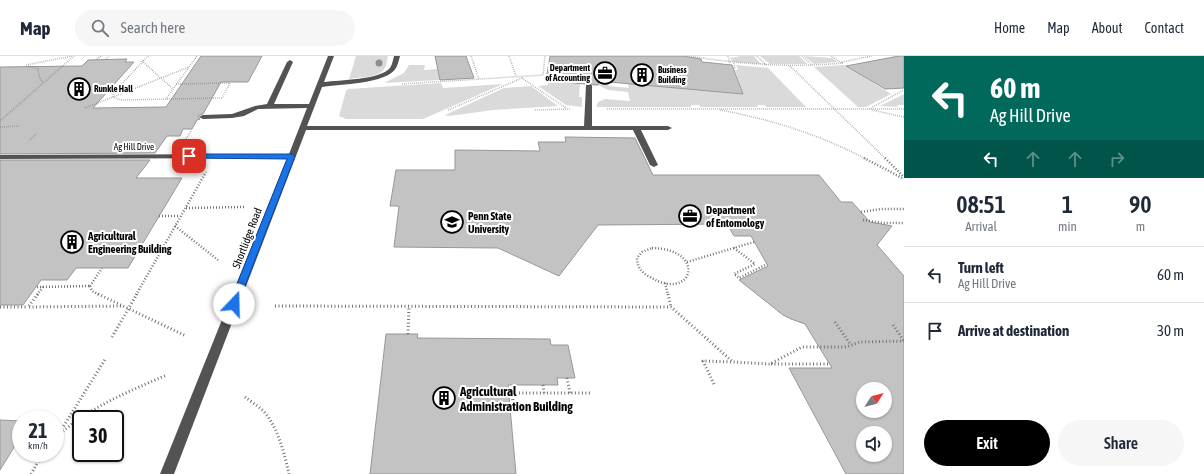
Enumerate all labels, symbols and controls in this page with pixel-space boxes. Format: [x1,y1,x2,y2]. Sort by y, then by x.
search box [75,10,355,46]
text: Map [20,17,51,39]
icon: search [89,17,111,39]
text: Search here [121,19,185,36]
text: Home [994,20,1025,36]
text: Map [1047,20,1070,36]
text: About [1092,20,1123,36]
text: Contact [1145,20,1184,36]
office icon: Department of Accounting [592,60,618,86]
building icon: Business Building [629,62,655,88]
place label: Department of Accounting [545,63,590,83]
place label: Business Building [658,65,687,85]
icon: left [924,72,976,124]
text: 60 m [990,72,1040,104]
building icon: Runkle Hall [66,76,92,102]
place label: Runkle Hall [94,84,134,94]
text: Ag Hill Drive [990,105,1071,126]
pin [172,139,206,173]
street label: Ag Hill Drive [114,142,154,152]
icon: arrive [178,145,200,167]
icon: left [980,148,1002,170]
icon: ahead [1022,148,1044,170]
icon: ahead [1064,148,1086,170]
icon: right [1106,148,1128,170]
text: 08:51 [956,191,1006,218]
text: 1 [1062,191,1073,218]
text: 90 [1129,191,1152,218]
office icon: Department of Entomology [677,203,703,229]
place label: Department of Entomology [706,204,765,229]
street label: Shortlidge Road [230,206,264,270]
school or university icon: Penn State University [439,209,465,235]
place label: Penn State University [468,210,511,235]
text: Arrival [965,219,997,234]
text: min [1058,219,1077,234]
text: m [1136,219,1145,234]
building icon: Agricultural Engineering Building [59,229,85,255]
place label: Agricultural Engineering Building [87,230,172,255]
text: Turn left [958,259,1004,276]
icon: left [924,264,946,286]
text: 60 m [1157,266,1184,283]
text: Ag Hill Drive [958,276,1016,291]
position arrow [213,283,255,325]
icon: arrive [924,320,946,342]
text: Arrive at destination [958,322,1069,339]
text: 30 m [1157,322,1184,339]
north arrow [856,382,892,418]
map controls [856,382,892,462]
place label: Agricultural Administration Building [459,384,573,414]
building icon: Agricultural Administration Building [431,385,457,411]
speed limit sign: 30 [72,410,124,462]
text: 21 [29,419,47,442]
button: Exit [924,420,1050,466]
button: Share [1058,420,1184,466]
button: sound [856,426,892,462]
text: km/h [28,440,48,451]

